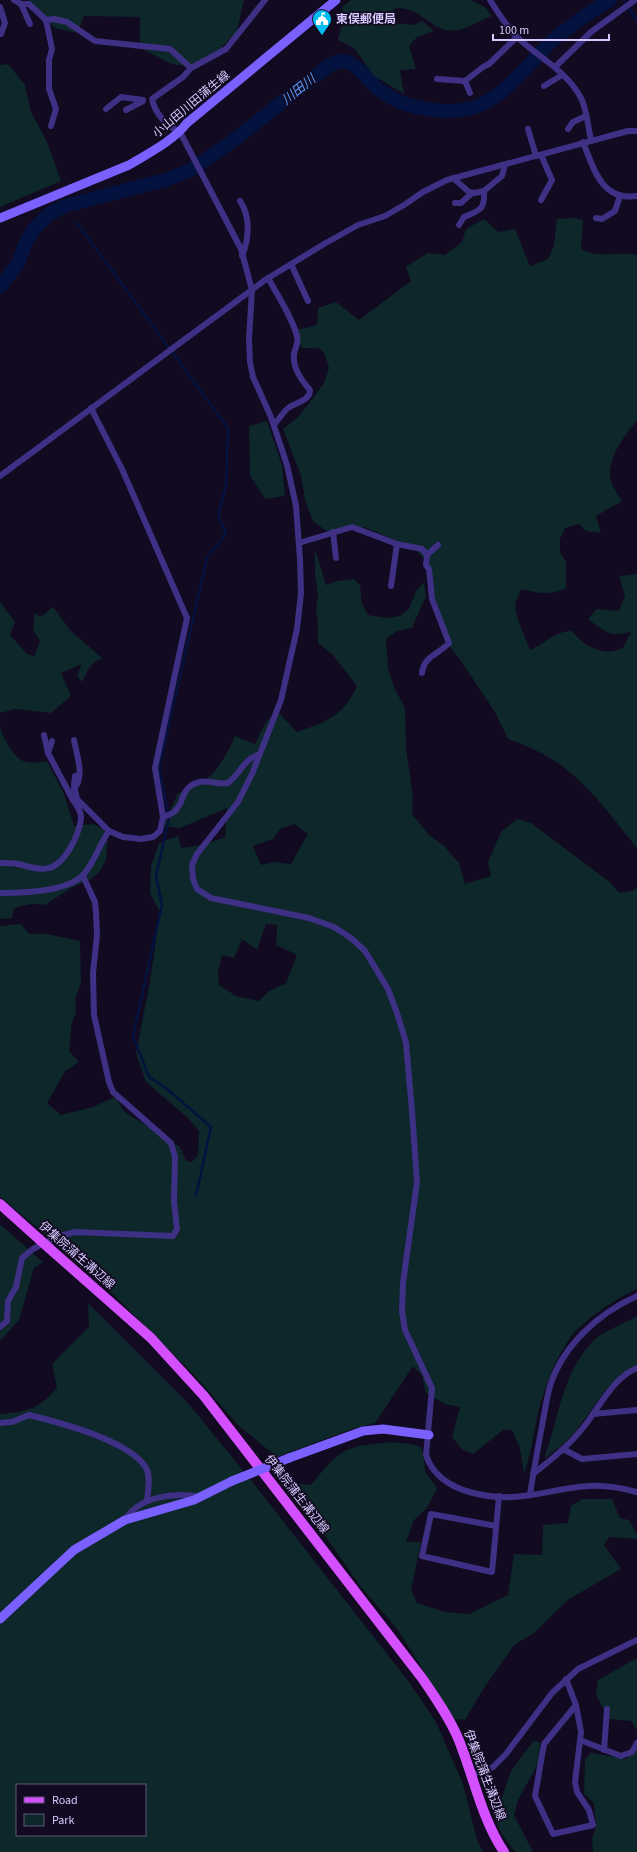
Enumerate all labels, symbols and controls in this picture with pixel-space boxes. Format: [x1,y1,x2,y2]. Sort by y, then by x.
public building icon: 東俣郵便局 [311,8,333,36]
place label: 東俣郵便局 [336,11,396,28]
scale bar [493,16,609,42]
text: 100 m [499,22,529,39]
street label: 小山田川田蒲生線 [149,67,234,142]
water label: 川田川 [278,69,321,109]
street label: 伊集院蒲生溝辺線 [35,1217,118,1293]
street label: 伊集院蒲生溝辺線 [260,1451,333,1537]
street label: 伊集院蒲生溝辺線 [459,1727,510,1823]
legend [16,1784,146,1836]
text: Road [52,1792,78,1809]
text: Park [52,1812,74,1829]

